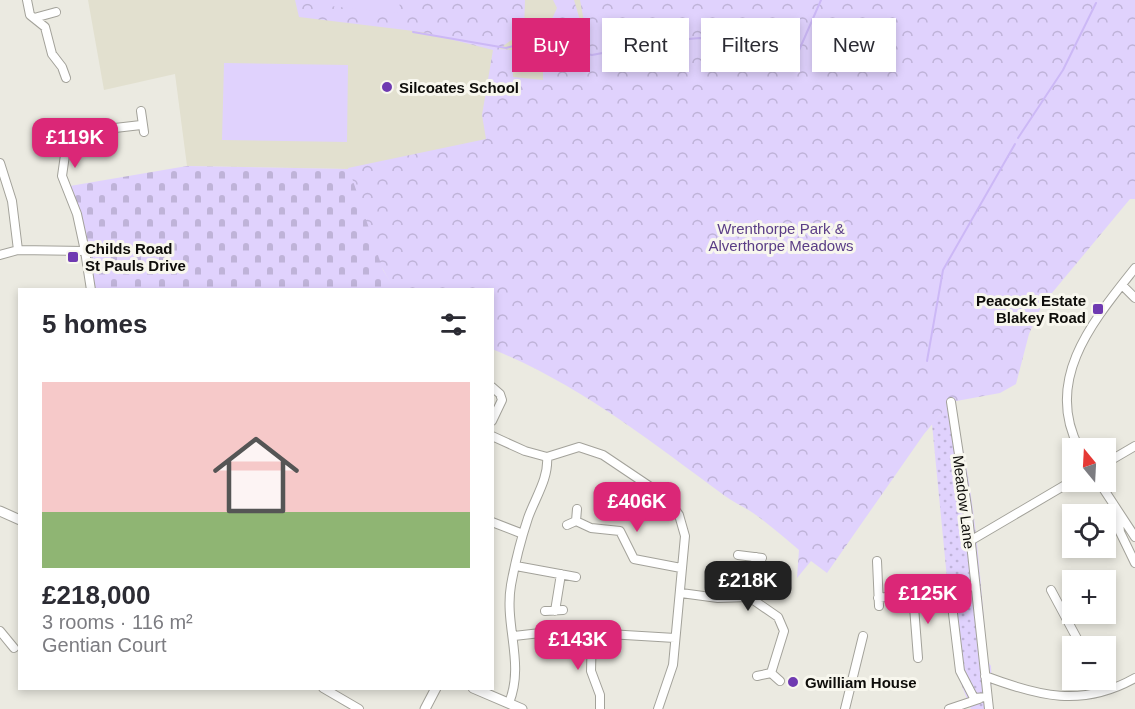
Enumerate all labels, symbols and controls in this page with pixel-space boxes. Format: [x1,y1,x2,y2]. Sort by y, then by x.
chip: Buy [512,18,590,72]
chip: Rent [602,18,689,72]
chip: Filters [701,18,800,72]
chip: New [812,18,896,72]
place label: Silcoates School [399,79,519,96]
marker: Silcoates School [380,80,394,94]
pin: £119K [33,118,117,169]
text: £119K [46,126,104,148]
park label: Wrenthorpe Park & Alverthorpe Meadows [708,220,854,254]
place label: Childs Road St Pauls Drive [85,240,186,274]
marker: Childs Road St Pauls Drive [66,250,80,264]
place label: Peacock Estate Blakey Road [976,292,1086,326]
marker: Peacock Estate Blakey Road [1091,302,1105,316]
icon: filters [437,308,470,341]
text: 5 homes [42,309,148,339]
icon: home [202,421,310,529]
north arrow [1062,438,1116,492]
map controls [1062,438,1116,690]
street label: Meadow Lane [950,454,978,550]
pin: £406K [595,482,679,533]
text: £406K [608,490,666,512]
button: locate [1062,504,1116,558]
pin: £218K [706,561,790,612]
text: £218K [719,569,777,591]
button: + [1062,570,1116,624]
pin: £125K [886,574,970,625]
text: £218,000 [42,580,150,610]
text: £125K [899,582,957,604]
text: 3 rooms · 116 m² [42,611,193,633]
pin: £143K [536,620,620,671]
text: £143K [549,628,607,650]
text: Gentian Court [42,634,167,656]
button: − [1062,636,1116,690]
place label: Gwilliam House [805,674,917,691]
marker: Gwilliam House [786,675,800,689]

